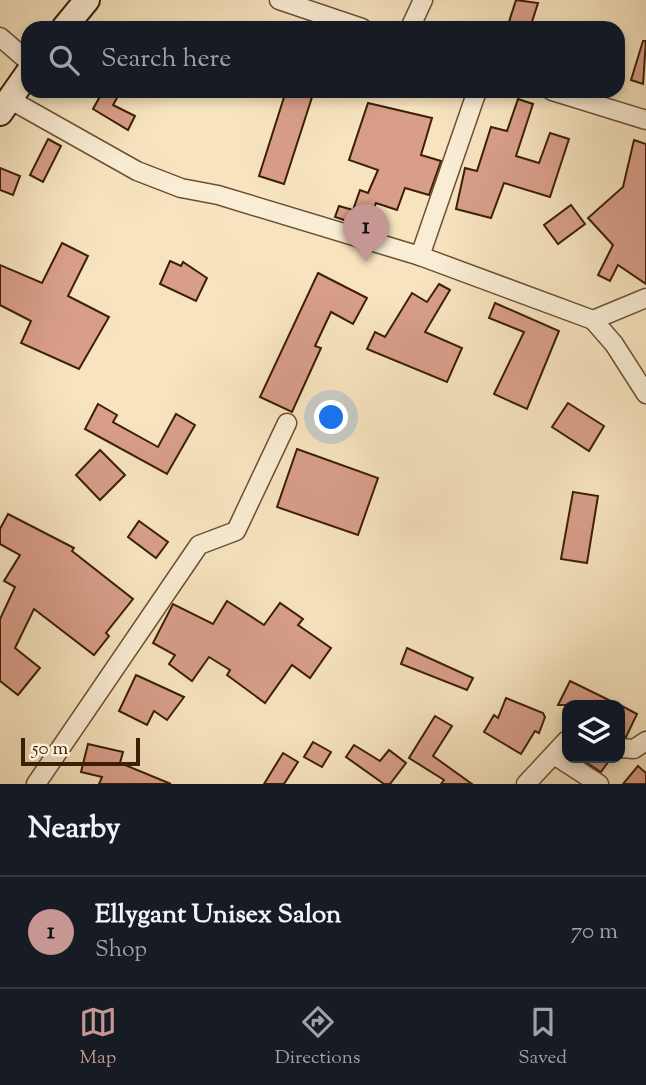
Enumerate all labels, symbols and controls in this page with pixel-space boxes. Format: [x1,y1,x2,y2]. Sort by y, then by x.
search box [21,21,625,98]
icon: search [45,41,83,79]
text: Search here [101,41,231,78]
pin: 1 [343,204,389,262]
your location [314,400,348,434]
map controls [562,700,625,763]
button: layers [562,700,625,763]
scale bar [21,735,140,767]
text: 50 m [32,736,68,763]
text: Nearby [28,808,120,851]
text: Ellygant Unisex Salon [95,897,341,934]
text: 1 [47,916,55,949]
text: 70 m [571,916,618,949]
text: Shop [95,934,147,967]
tab: Map [79,1003,117,1072]
tab: Directions [275,1003,360,1072]
tab: Saved [518,1003,567,1072]

